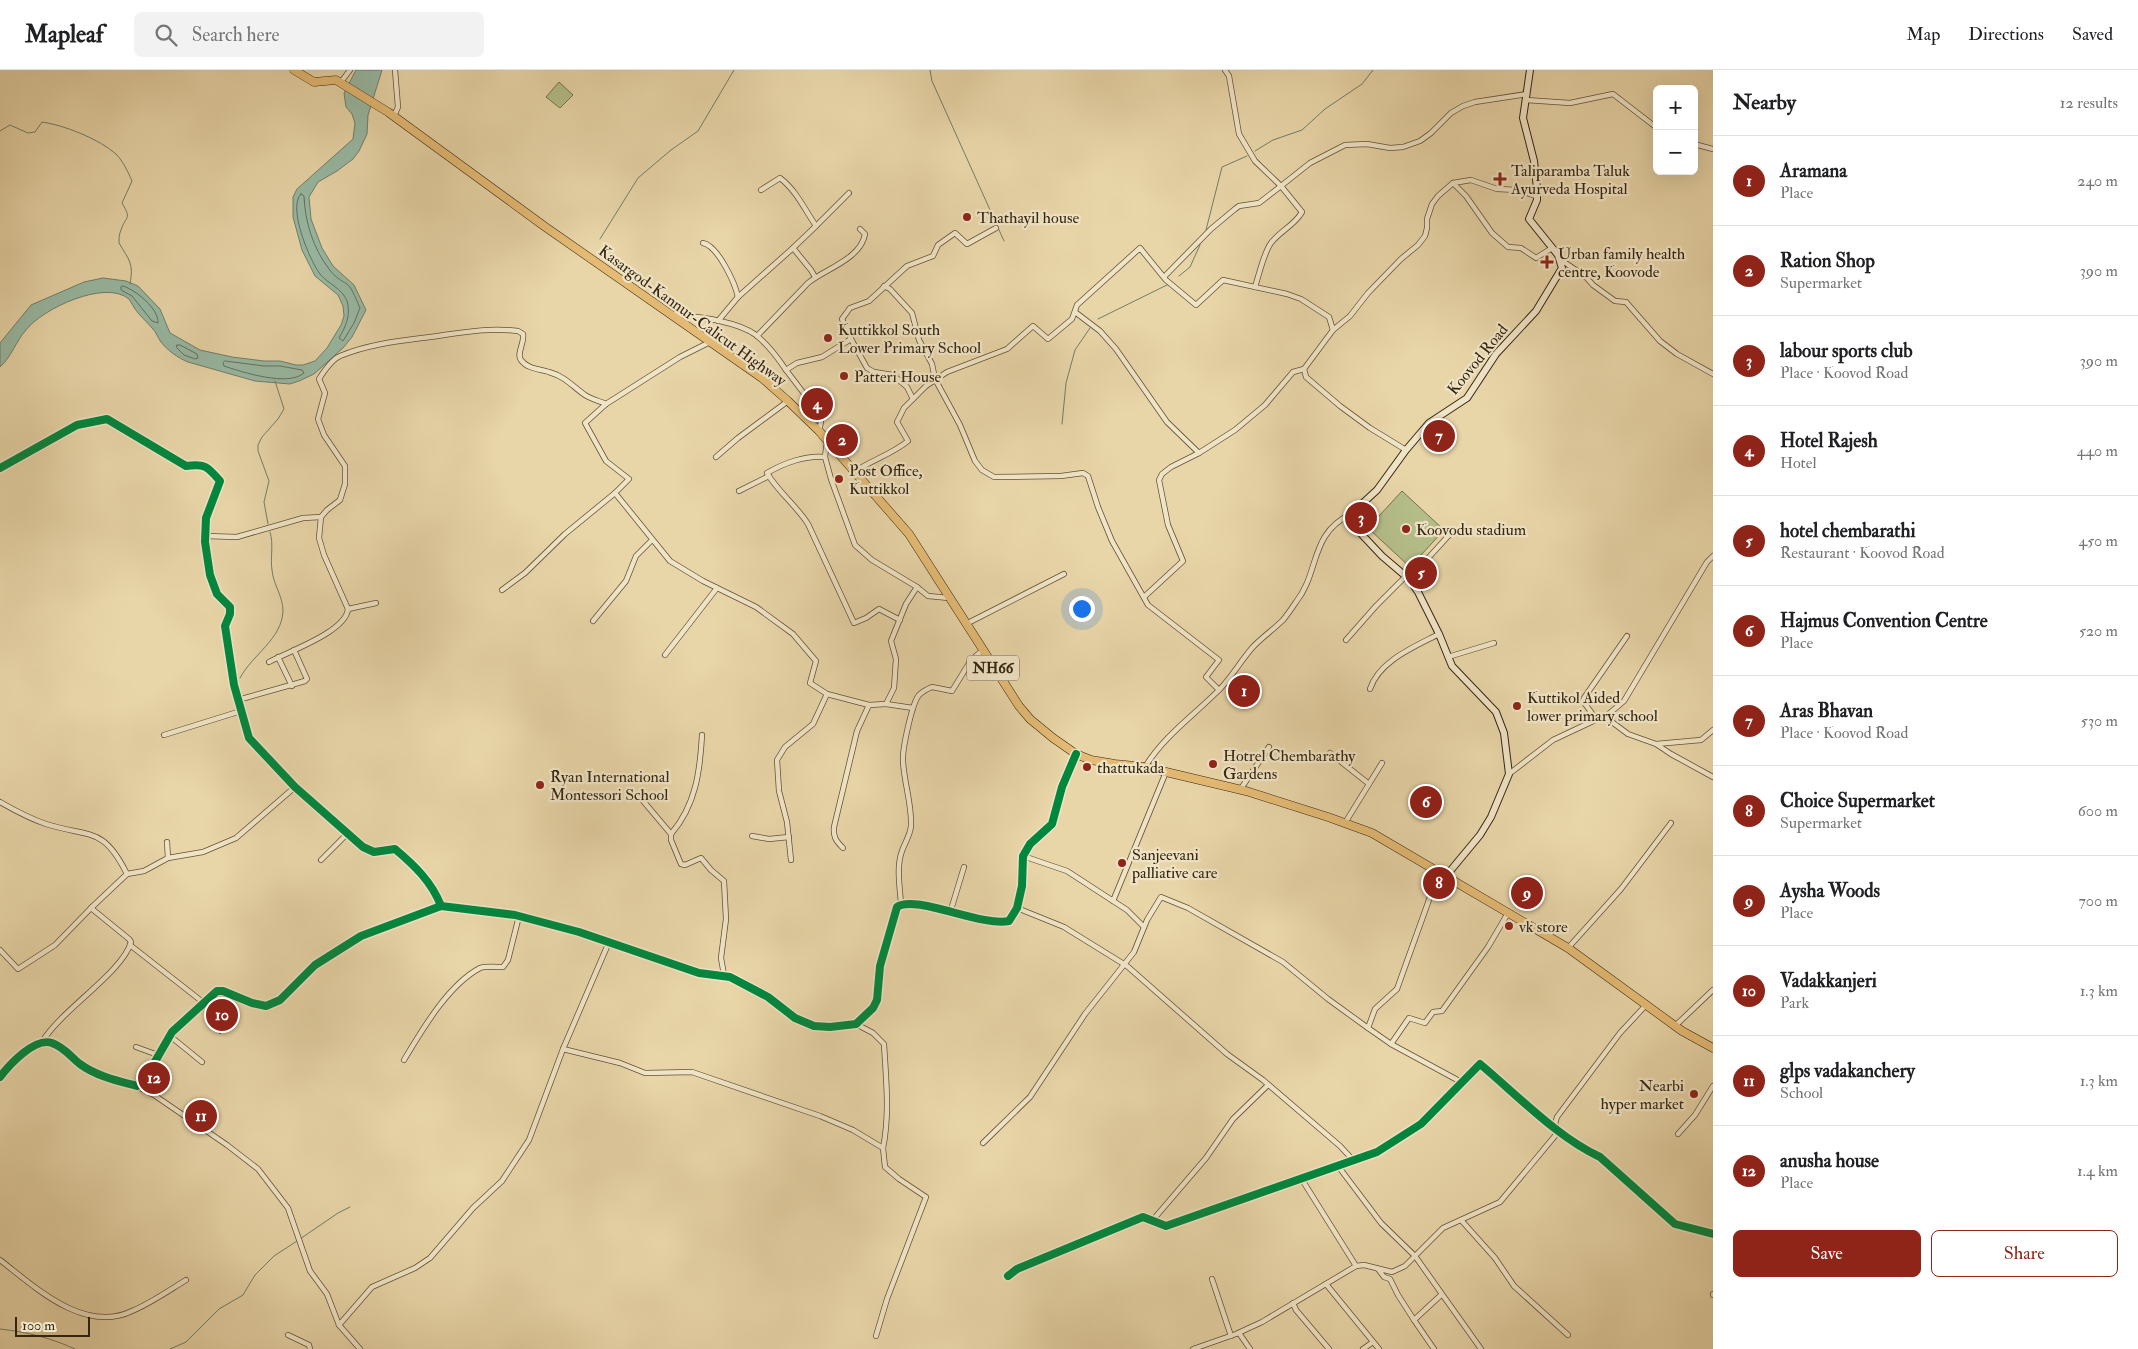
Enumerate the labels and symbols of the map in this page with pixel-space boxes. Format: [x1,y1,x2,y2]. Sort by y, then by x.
place label: Taliparamba Taluk Ayurveda Hospital [1510,161,1630,200]
marker: Taliparamba Taluk Ayurveda Hospital [1493,172,1507,186]
place label: Thathayil house [977,208,1079,228]
marker: Thathayil house [961,211,973,223]
street label: Kasargod-Kannur-Calicut Highway [594,241,791,391]
place label: Urban family health centre, Koovode [1558,244,1686,282]
marker: Urban family health centre, Koovode [1540,255,1554,269]
place label: Kuttikkol South Lower Primary School [838,320,981,358]
street label: Koovod Road [1443,320,1512,399]
marker: Kuttikkol South Lower Primary School [822,332,834,344]
place label: Patteri House [854,367,942,387]
marker: Patteri House [838,370,850,382]
pin: 4 [801,385,833,423]
pin: 7 [1423,417,1455,455]
pin: 2 [826,421,858,459]
place label: Post Office, Kuttikkol [849,461,923,499]
marker: Post Office, Kuttikkol [833,473,845,485]
pin: 3 [1345,499,1377,537]
place label: Koovodu stadium [1416,520,1527,540]
marker: Koovodu stadium [1400,523,1412,535]
pin: 5 [1405,554,1437,592]
your location [1069,596,1095,622]
road number: NH66 [967,656,1019,680]
pin: 1 [1228,672,1260,710]
place label: Kuttikol Aided lower primary school [1527,688,1658,727]
marker: Kuttikol Aided lower primary school [1511,700,1523,712]
place label: Hotrel Chembarathy Gardens [1223,746,1356,784]
place label: thattukada [1097,758,1165,778]
marker: Hotrel Chembarathy Gardens [1207,758,1219,770]
marker: thattukada [1081,761,1093,773]
place label: Ryan International Montessori School [550,767,670,805]
marker: Ryan International Montessori School [534,779,546,791]
pin: 6 [1410,783,1442,821]
place label: Sanjeevani palliative care [1131,845,1218,884]
marker: Sanjeevani palliative care [1116,857,1128,869]
pin: 8 [1423,864,1455,902]
pin: 9 [1511,874,1543,912]
place label: vk store [1518,917,1568,937]
marker: vk store [1503,920,1515,932]
pin: 10 [206,996,238,1034]
pin: 12 [138,1059,170,1097]
place label: Nearbi hyper market [1600,1076,1684,1115]
marker: Nearbi hyper market [1688,1088,1700,1100]
pin: 11 [185,1097,217,1135]
scale bar [15,1314,90,1337]

